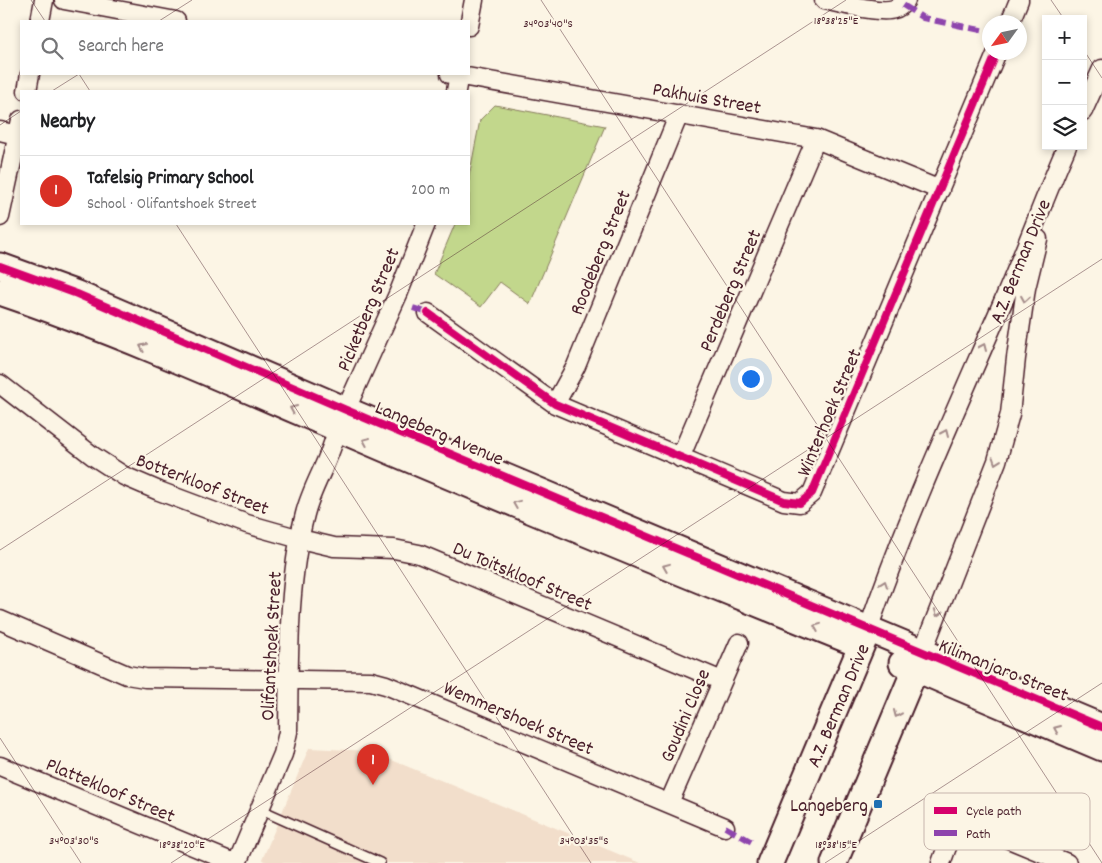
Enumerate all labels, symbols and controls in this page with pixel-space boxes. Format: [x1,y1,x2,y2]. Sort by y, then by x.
text: 18°38'25"E [814,13,859,30]
north arrow [982,15,1027,60]
map controls [1042,15,1087,150]
button: + [1042,15,1087,60]
text: 34°03'40"S [523,16,573,33]
search box [20,20,470,75]
icon: search [38,34,66,62]
text: Search here [78,34,164,61]
button: − [1042,60,1087,105]
street label: Pakhuis Street [650,77,763,123]
button: layers [1042,105,1087,150]
text: Nearby [40,108,95,138]
text: Tafelsig Primary School [87,166,254,193]
text: 1 [54,179,58,202]
text: 200 m [411,179,450,202]
street label: Roodeberg Street [564,186,640,320]
text: School · Olifantshoek Street [87,193,257,216]
street label: A.Z. Berman Drive [984,195,1060,329]
street label: Perdeberg Street [693,226,770,357]
street label: Picketberg Street [331,244,408,376]
one-way arrow [1020,294,1030,303]
one-way arrow [139,342,148,353]
one-way arrow [977,343,988,352]
street label: Winterhoek Street [791,345,870,481]
your location [738,366,764,392]
street label: Langeberg Avenue [370,395,508,475]
one-way arrow [289,405,298,416]
one-way arrow [939,429,950,438]
one-way arrow [362,437,371,448]
street label: Botterkloof Street [131,448,272,524]
one-way arrow [992,456,1002,465]
one-way arrow [512,500,521,511]
street label: Du Toitskloof Street [448,536,596,620]
one-way arrow [662,562,671,573]
street label: Olifantshoek Street [255,571,291,722]
one-way arrow [878,580,888,588]
one-way arrow [934,608,944,616]
one-way arrow [813,623,822,634]
street label: Kilimanjaro Street [934,633,1072,711]
street label: A.Z. Berman Drive [801,640,879,772]
street label: Goudini Close [655,665,719,767]
street label: Wemmershoek Street [438,675,597,764]
one-way arrow [893,709,903,718]
one-way arrow [1053,725,1062,735]
pin: 1 [357,744,389,785]
street label: Plattekloof Street [41,752,179,832]
place label: Langeberg [790,793,868,821]
legend [924,793,1090,850]
marker: Langeberg [872,798,884,810]
text: Cycle path [966,802,1022,822]
text: Path [966,825,991,845]
text: 34°03'30"S [49,833,99,850]
text: 34°03'35"S [560,833,608,850]
text: 18°38'20"E [159,837,205,854]
text: 18°38'15"E [815,837,857,854]

